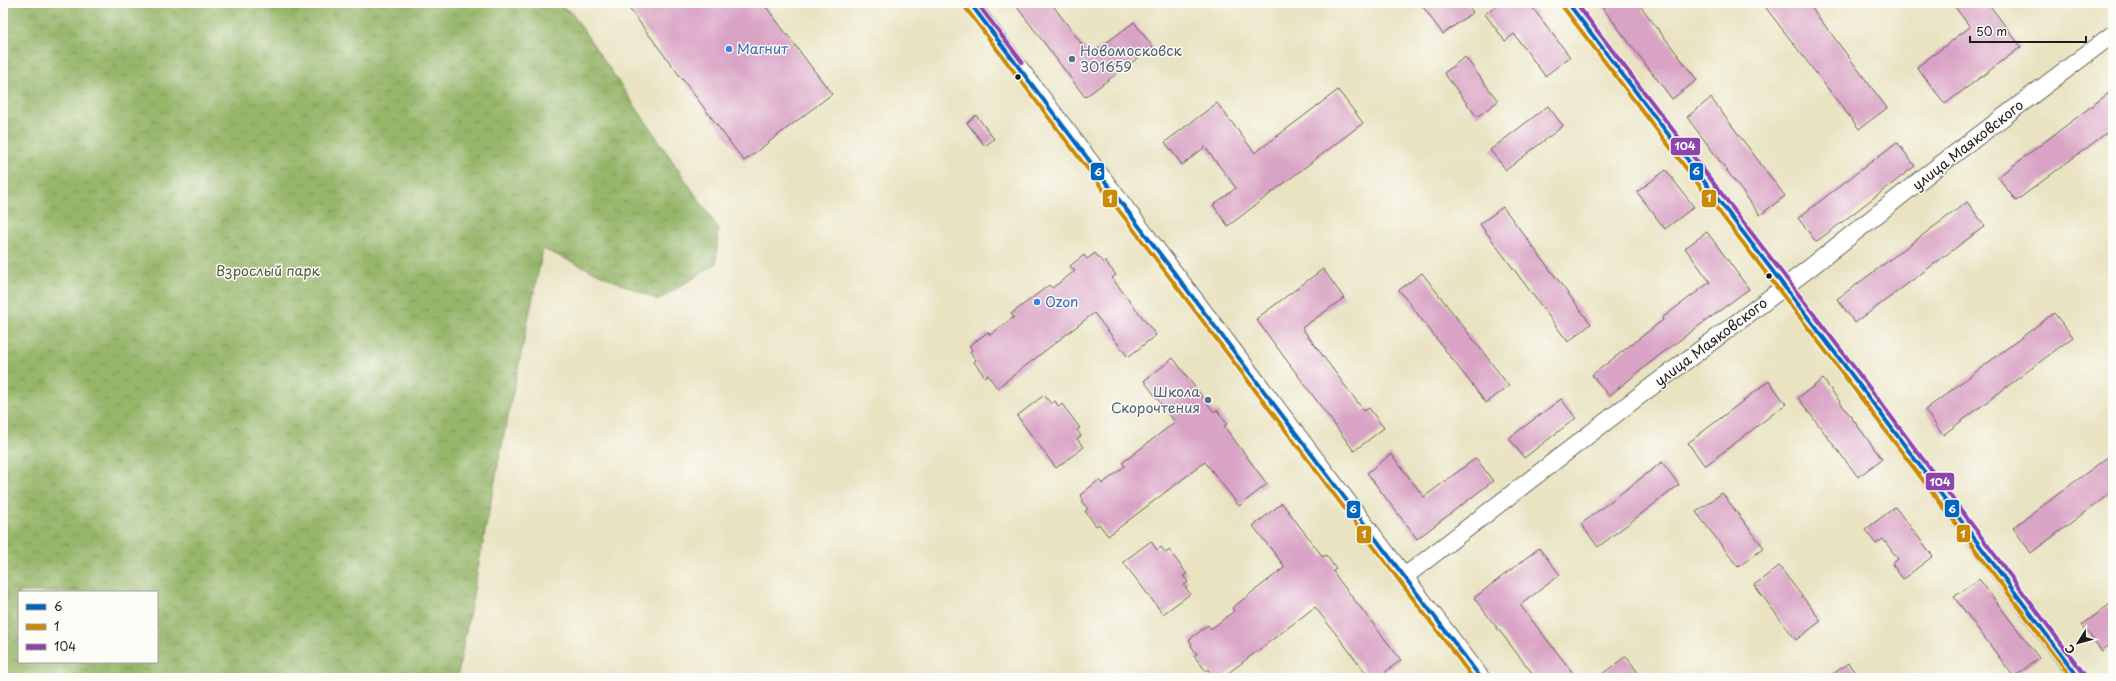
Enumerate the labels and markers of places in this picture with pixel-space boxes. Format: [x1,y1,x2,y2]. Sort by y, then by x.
place label: Магнит [737,38,789,59]
place label: Новомосковск 301659 [1080,40,1182,77]
marker: Магнит [724,44,734,54]
marker: Новомосковск 301659 [1067,54,1077,64]
unlabelled marker [1013,72,1023,82]
unlabelled marker [1764,271,1774,281]
place label: Ozon [1045,291,1078,312]
marker: Ozon [1032,297,1042,307]
place label: Школа Скорочтения [1111,381,1200,418]
marker: Школа Скорочтения [1203,395,1213,405]

